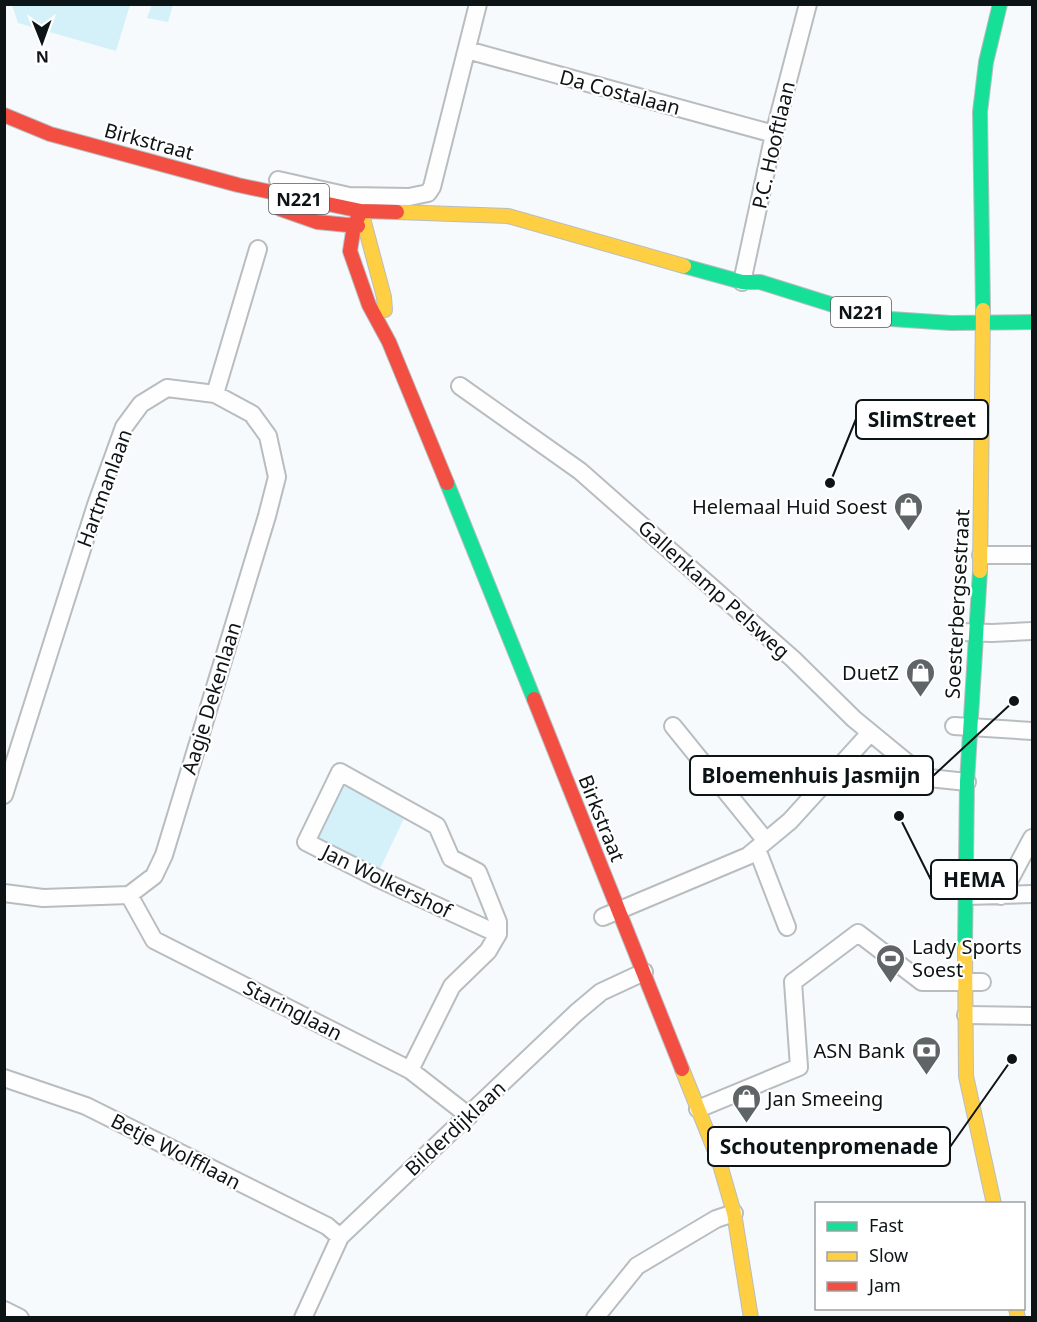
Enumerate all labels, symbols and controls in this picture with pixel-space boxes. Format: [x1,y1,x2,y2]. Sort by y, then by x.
north arrow [12,12,72,72]
text: N [36,46,49,68]
street label: Da Costalaan [557,63,683,121]
street label: P.C. Hooftlaan [745,79,801,211]
street label: Birkstraat [101,116,197,166]
road number: N221 [269,184,329,214]
road number: N221 [831,297,891,327]
callout: SlimStreet [856,400,988,439]
text: SlimStreet [868,405,976,433]
street label: Hartmanlaan [70,425,138,551]
shop icon: Helemaal Huid Soest [892,490,924,532]
place label: Helemaal Huid Soest [692,493,887,520]
street label: Soesterbergsestraat [939,509,975,699]
street label: Gallenkamp Pelsweg [632,514,796,664]
street label: Aagje Dekenlaan [175,618,247,778]
shop icon: DuetZ [904,656,936,698]
place label: DuetZ [842,659,899,686]
callout: Bloemenhuis Jasmijn [690,756,933,795]
text: Bloemenhuis Jasmijn [702,761,920,789]
street label: Birkstraat [572,771,632,865]
street label: Jan Wolkershof [316,837,457,924]
callout: HEMA [931,860,1017,899]
text: HEMA [943,865,1006,893]
place label: Lady Sports Soest [912,933,1022,983]
sports icon: Lady Sports Soest [875,942,907,984]
street label: Staringlaan [239,974,347,1046]
bank icon: ASN Bank [910,1034,942,1076]
place label: ASN Bank [814,1037,905,1064]
street label: Bilderdijklaan [399,1074,511,1182]
shop icon: Jan Smeeing [730,1082,762,1124]
place label: Jan Smeeing [765,1085,883,1112]
street label: Betje Wolfflaan [106,1107,246,1195]
callout: Schoutenpromenade [708,1127,950,1166]
text: Schoutenpromenade [720,1132,938,1160]
legend [815,1202,1025,1310]
text: Fast [869,1213,904,1237]
text: Slow [869,1243,908,1267]
text: Jam [867,1273,901,1297]

